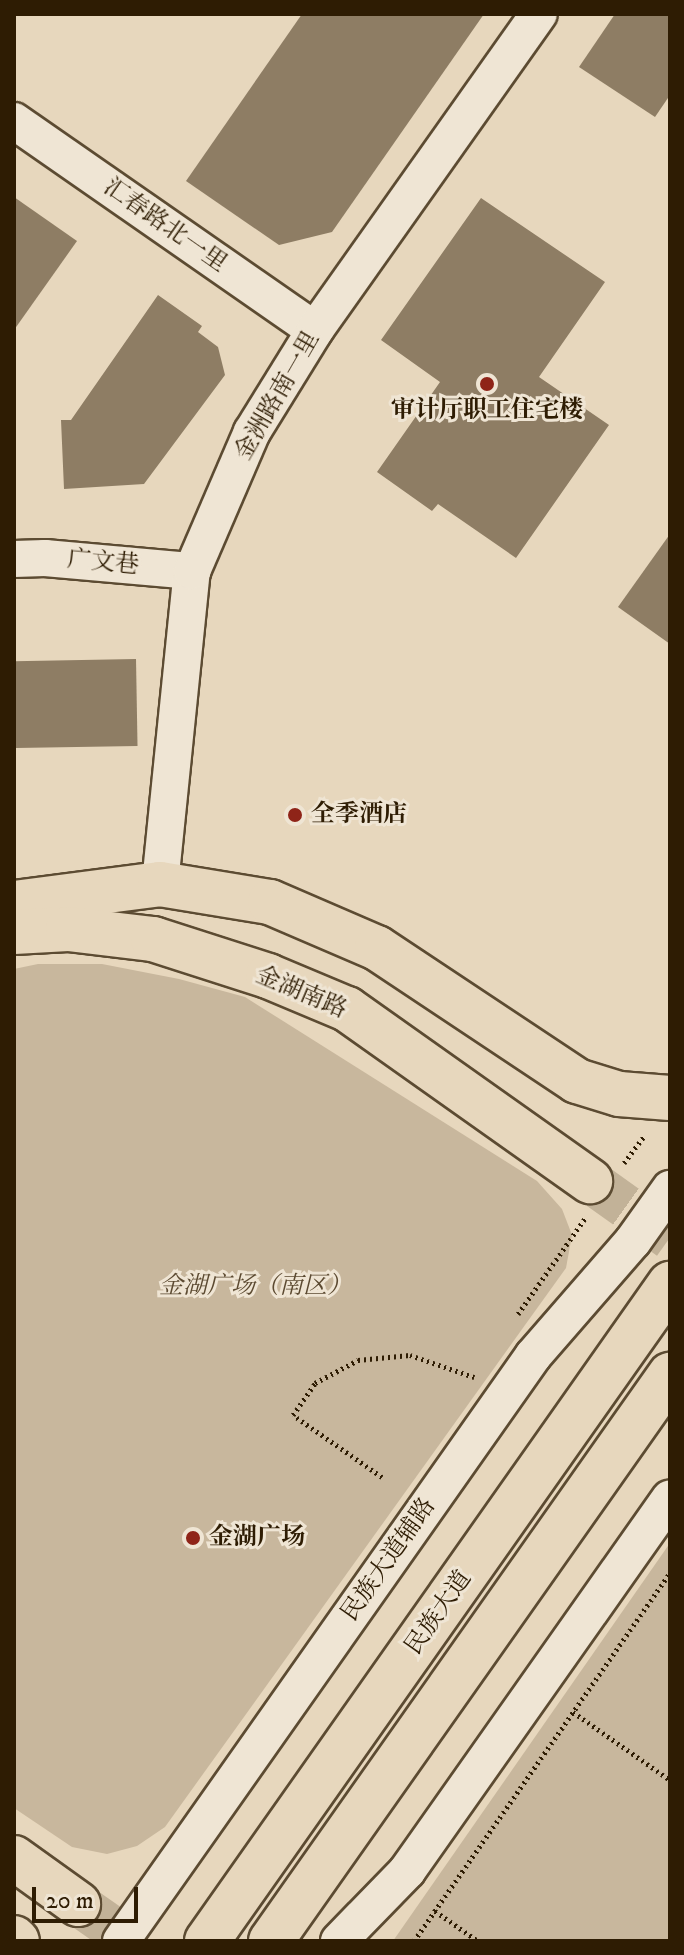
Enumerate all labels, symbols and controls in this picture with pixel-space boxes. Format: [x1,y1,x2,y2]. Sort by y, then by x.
street label: 汇春路北一里 [98,173,232,279]
street label: 金洲路南一里 [230,326,326,466]
marker: 审计厅职工住宅楼 [478,375,496,393]
place label: 审计厅职工住宅楼 [391,397,583,425]
street label: 广文巷 [66,546,140,580]
place label: 全季酒店 [311,801,407,829]
marker: 全季酒店 [286,806,304,824]
street label: 金湖南路 [251,961,351,1025]
park label: 金湖广场（南区） [159,1273,351,1301]
street label: 民族大道辅路 [336,1493,442,1627]
place label: 金湖广场 [209,1524,305,1552]
marker: 金湖广场 [184,1529,202,1547]
street label: 民族大道 [400,1565,478,1661]
scale bar [36,1871,142,1921]
text: 20 m [46,1886,94,1916]

